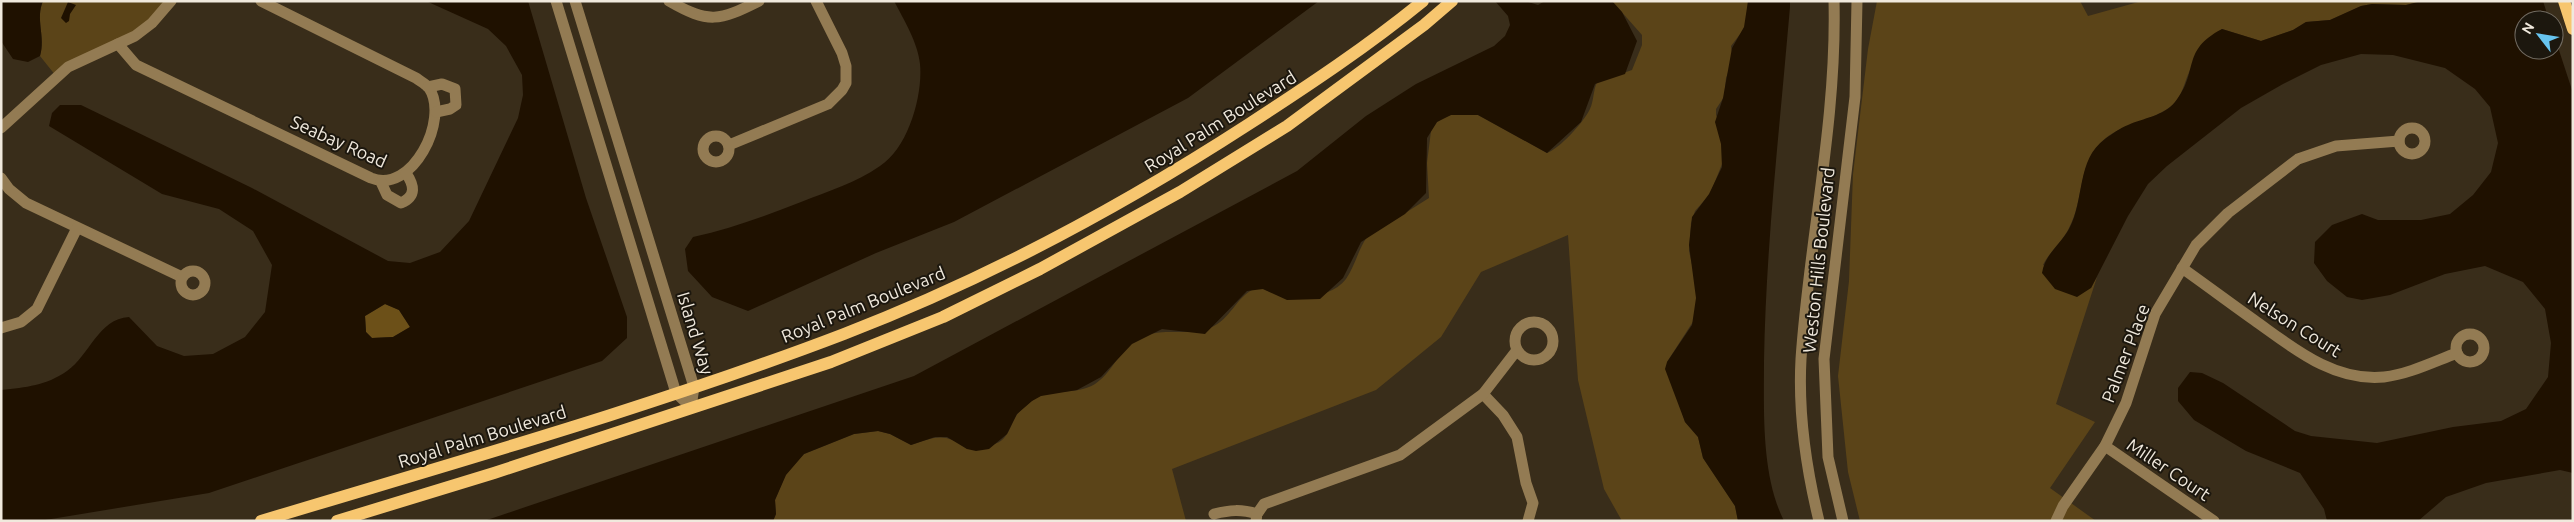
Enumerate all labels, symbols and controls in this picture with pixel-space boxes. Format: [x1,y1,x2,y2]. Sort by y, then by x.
north arrow [2514,10,2564,60]
text: N [2518,20,2537,37]
street label: Royal Palm Boulevard [1141,66,1299,176]
street label: Seabay Road [288,111,390,171]
street label: Weston Hills Boulevard [1798,166,1838,354]
street label: Royal Palm Boulevard [778,262,948,346]
street label: Nelson Court [2245,287,2345,361]
street label: Island Way [674,289,718,377]
street label: Palmer Place [2097,301,2153,405]
street label: Royal Palm Boulevard [395,401,569,471]
street label: Miller Court [2124,434,2214,504]

